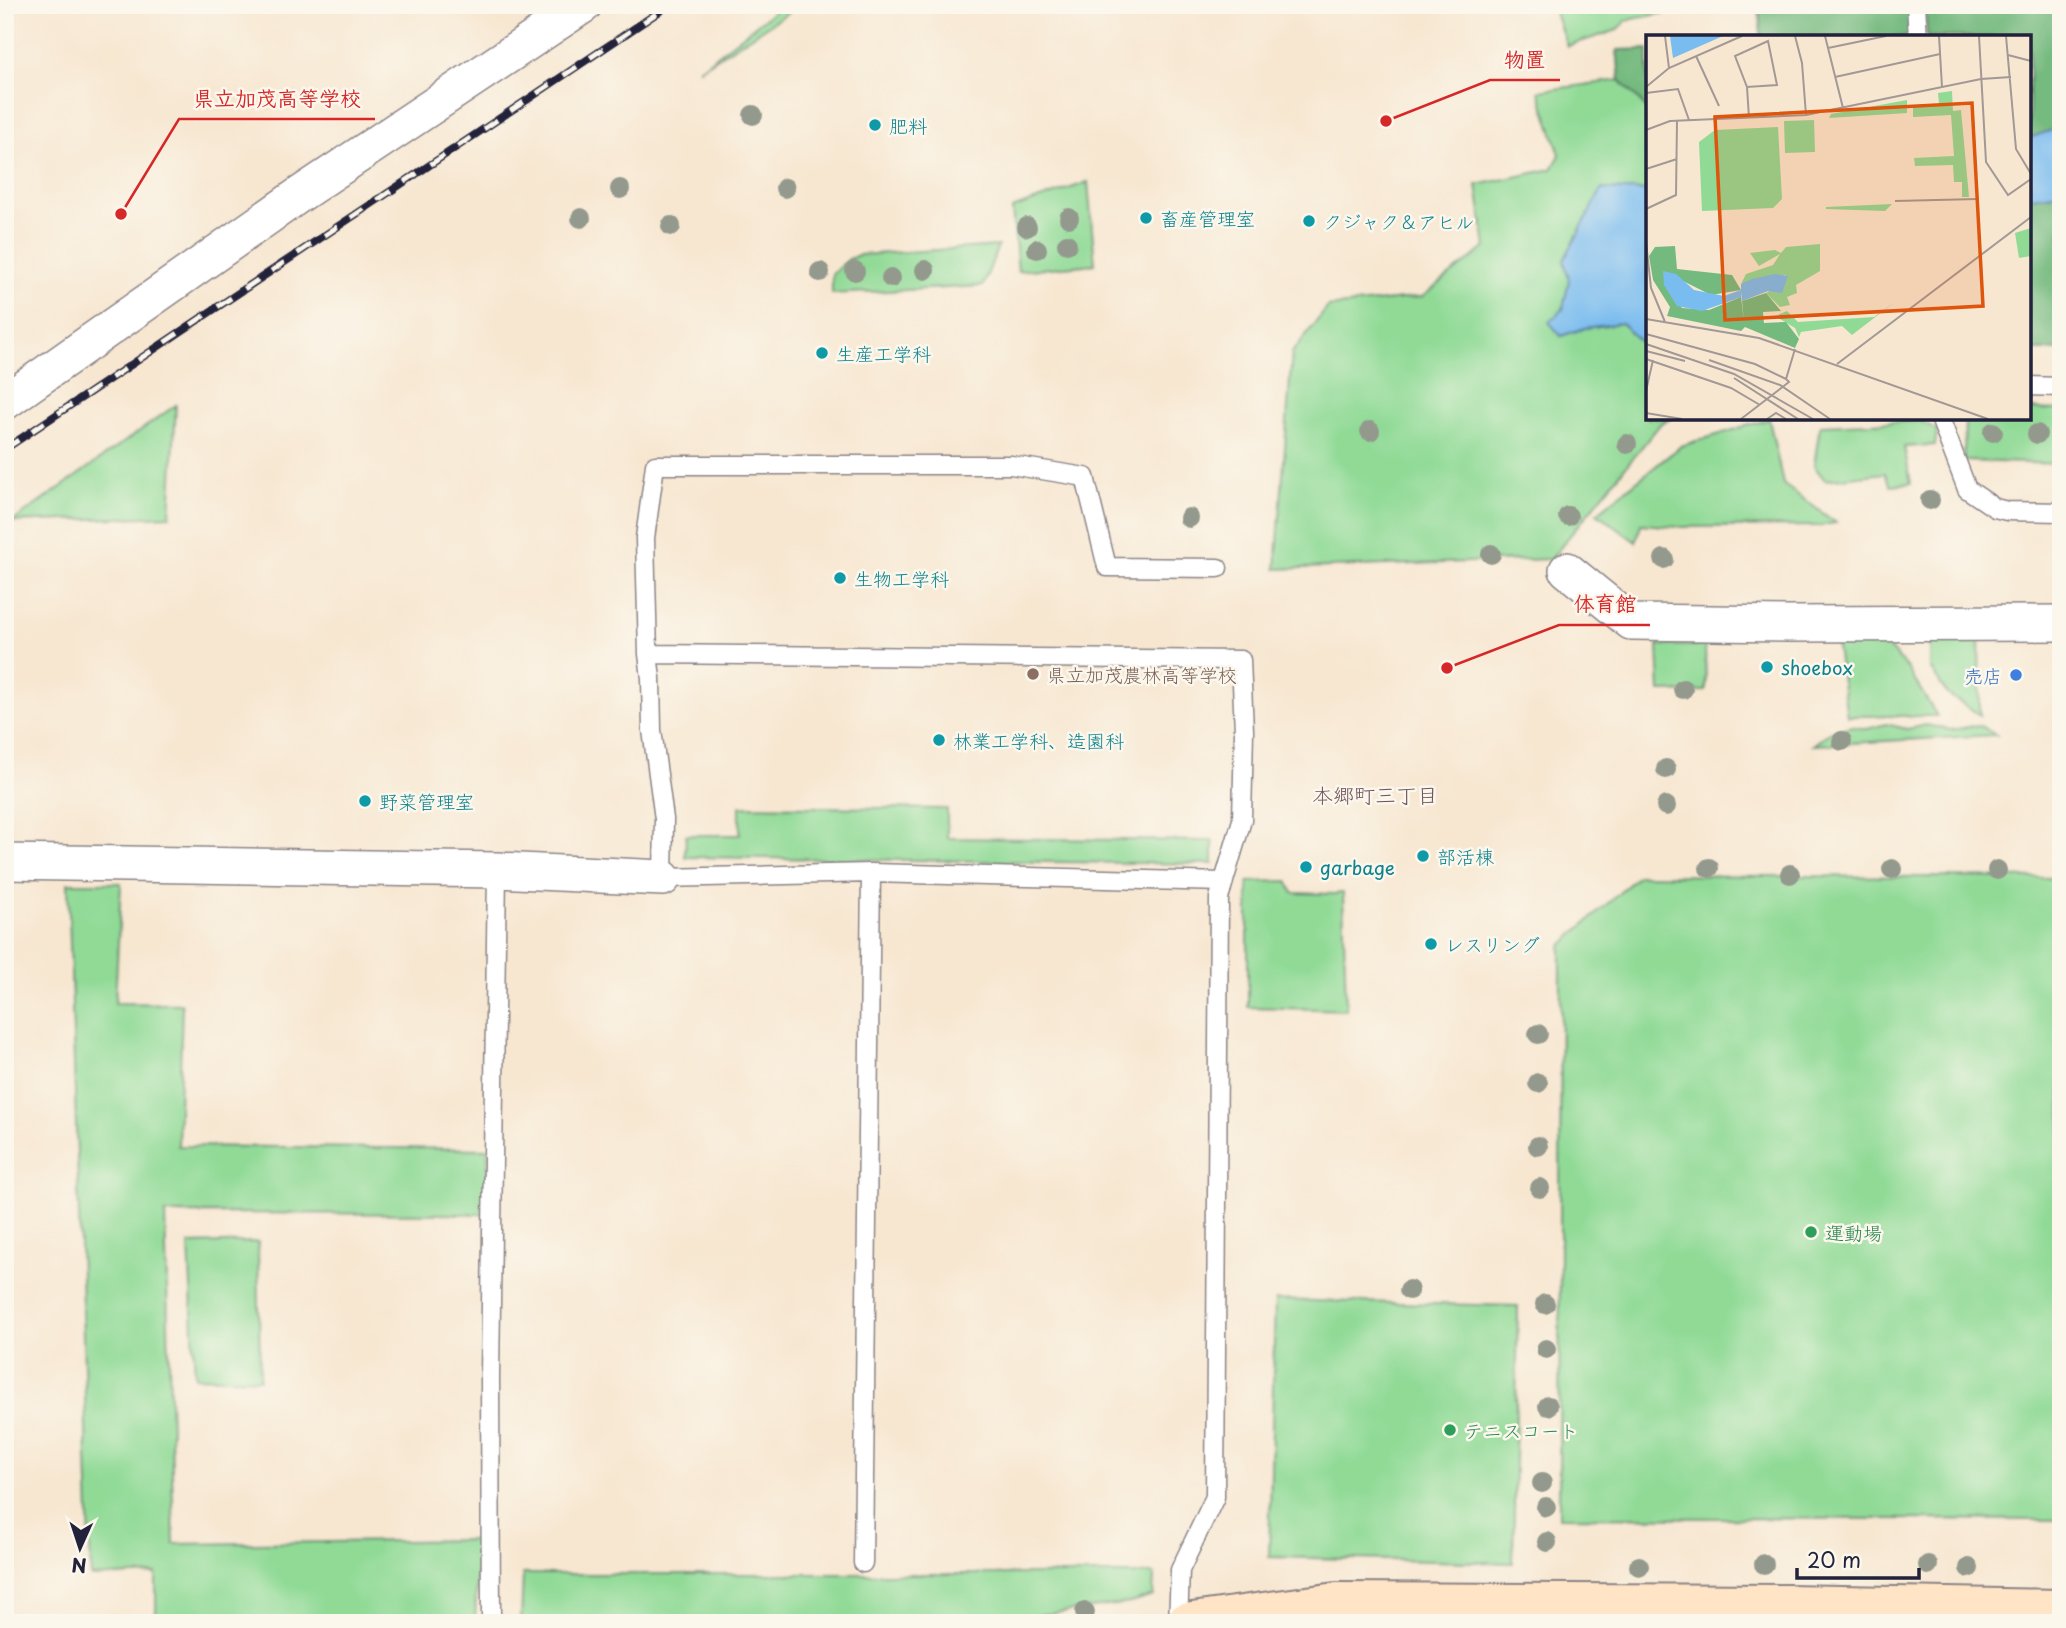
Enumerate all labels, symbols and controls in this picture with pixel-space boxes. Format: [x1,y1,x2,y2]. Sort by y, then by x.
inset map [1646,35,2031,420]
callout: 物置 [1490,38,1560,80]
text: 物置 [1504,42,1546,74]
callout: 県立加茂高等学校 [179,77,375,119]
text: 県立加茂高等学校 [193,81,361,113]
place label: 肥料 [889,111,928,139]
marker: 肥料 [867,117,883,133]
place label: 畜産管理室 [1160,204,1255,232]
place label: クジャク＆アヒル [1323,207,1475,235]
marker: 畜産管理室 [1138,210,1154,226]
marker: クジャク＆アヒル [1301,213,1317,229]
place label: 生産工学科 [836,339,931,367]
marker: 生産工学科 [814,345,830,361]
place label: 生物工学科 [854,564,949,592]
marker: 生物工学科 [832,570,848,586]
callout: 体育館 [1559,583,1650,625]
text: 体育館 [1574,586,1637,618]
place label: shoebox [1781,653,1853,681]
marker: shoebox [1759,659,1775,675]
place label: 県立加茂農林高等学校 [1047,660,1237,688]
place label: 売店 [1964,661,2002,689]
marker: 県立加茂農林高等学校 [1025,666,1041,682]
marker: 売店 [2008,667,2024,683]
place label: 林業工学科、造園科 [953,726,1124,754]
marker: 林業工学科、造園科 [931,732,947,748]
district label: 本郷町三丁目 [1312,778,1438,810]
place label: 野菜管理室 [379,787,474,815]
marker: 野菜管理室 [357,793,373,809]
place label: 部活棟 [1437,842,1494,870]
marker: 部活棟 [1415,848,1431,864]
place label: garbage [1320,853,1395,881]
marker: garbage [1298,859,1314,875]
place label: レスリング [1445,930,1540,958]
marker: レスリング [1423,936,1439,952]
place label: 運動場 [1825,1218,1882,1246]
marker: 運動場 [1803,1224,1819,1240]
place label: テニスコート [1464,1416,1578,1444]
marker: テニスコート [1442,1422,1458,1438]
north arrow [46,1512,116,1582]
scale bar [1797,1537,1919,1581]
text: 20 m [1807,1543,1861,1575]
text: N [71,1552,87,1580]

